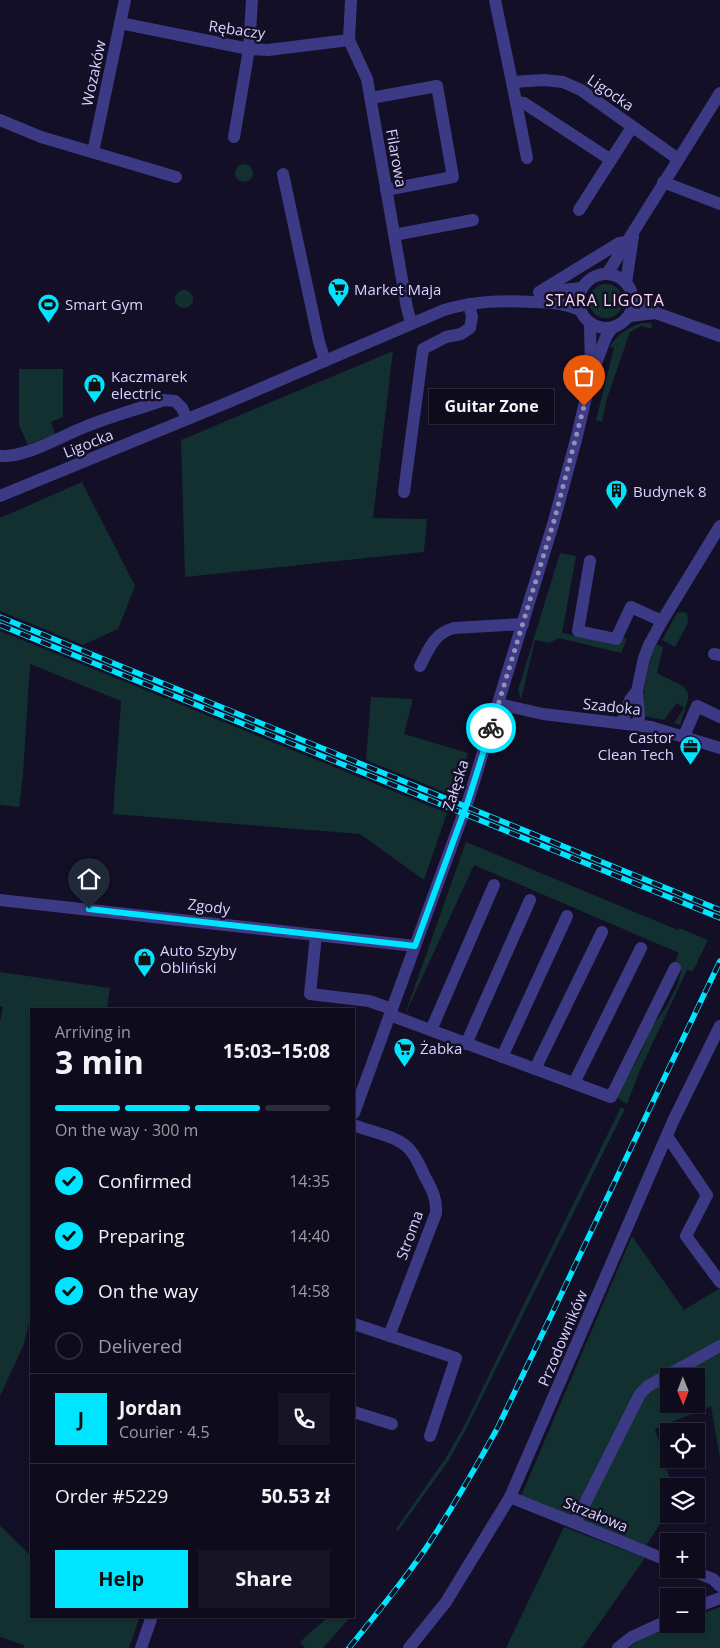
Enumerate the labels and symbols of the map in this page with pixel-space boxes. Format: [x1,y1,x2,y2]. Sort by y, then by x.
street label: Rębaczy [207,15,267,43]
street label: Wozaków [76,38,110,108]
street label: Ligocka [584,69,638,115]
street label: Filarowa [382,127,412,189]
supermarket icon: Market Maja [326,277,350,308]
place label: Market Maja [354,279,441,299]
district label: STARA LIGOTA [545,289,665,311]
sports icon: Smart Gym [37,292,61,323]
place label: Smart Gym [65,294,143,314]
pin [563,355,605,406]
place label: Kaczmarek electric [111,366,188,403]
shop icon: Kaczmarek electric [83,373,107,404]
callout: Guitar Zone [429,388,554,424]
street label: Ligocka [60,424,116,462]
building icon: Budynek 8 [605,479,629,510]
place label: Budynek 8 [633,481,707,501]
street label: Szadoka [582,693,642,719]
courier [466,703,516,753]
place label: Castor Clean Tech [598,727,674,764]
office icon: Castor Clean Tech [678,734,702,765]
street label: Załęska [437,757,473,813]
pin [68,858,110,909]
street label: Zgody [187,893,232,919]
place label: Auto Szyby Obliński [160,940,237,977]
shop icon: Auto Szyby Obliński [132,947,156,978]
supermarket icon: Żabka [392,1036,416,1067]
place label: Żabka [420,1038,462,1058]
street label: Stroma [391,1208,427,1262]
street label: Przodowników [533,1287,591,1389]
north arrow [660,1368,705,1412]
street label: Strzałowa [561,1492,631,1536]

